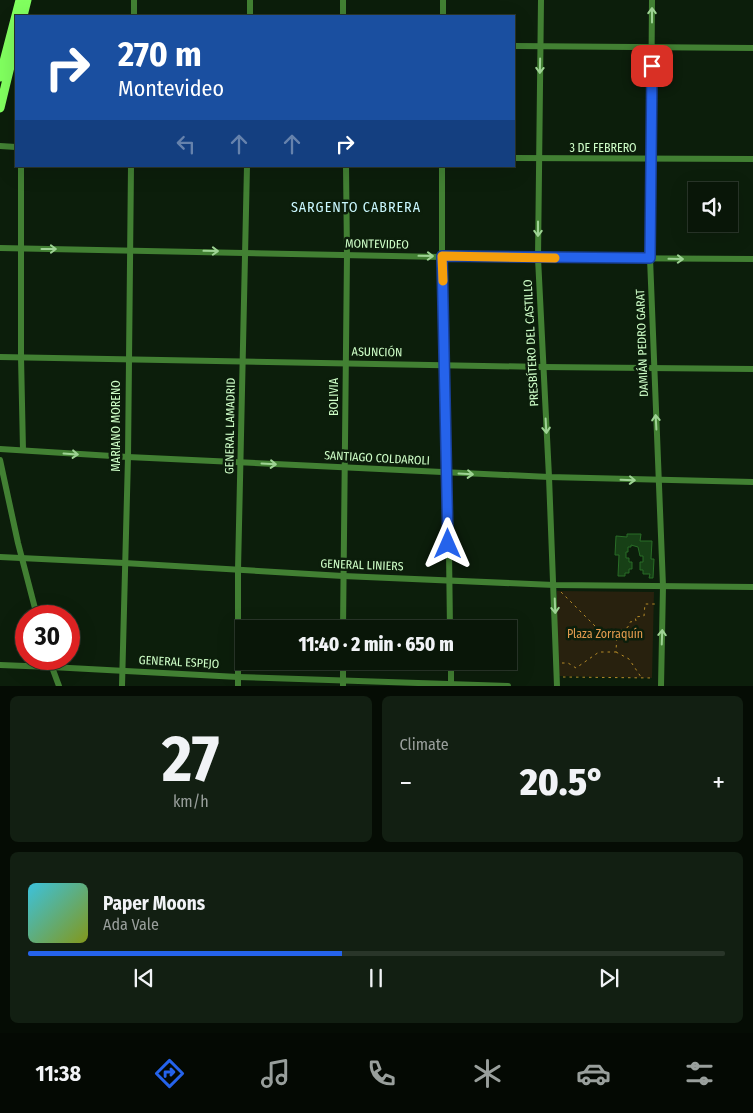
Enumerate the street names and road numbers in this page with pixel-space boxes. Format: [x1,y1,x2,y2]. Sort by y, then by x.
street label: 3 DE FEBRERO [569,141,637,155]
street label: MONTEVIDEO [345,236,409,252]
street label: PRESBÍTERO DEL CASTILLO [520,279,541,407]
street label: DAMIÁN PEDRO GARAT [632,288,651,397]
street label: ASUNCIÓN [352,344,402,359]
street label: BOLIVIA [327,377,341,416]
street label: GENERAL LAMADRID [222,378,238,474]
street label: MARIANO MORENO [109,380,123,472]
street label: SANTIAGO COLDAROLI [324,448,430,468]
street label: GENERAL LINIERS [320,557,404,573]
street label: GENERAL ESPEJO [138,653,220,671]

